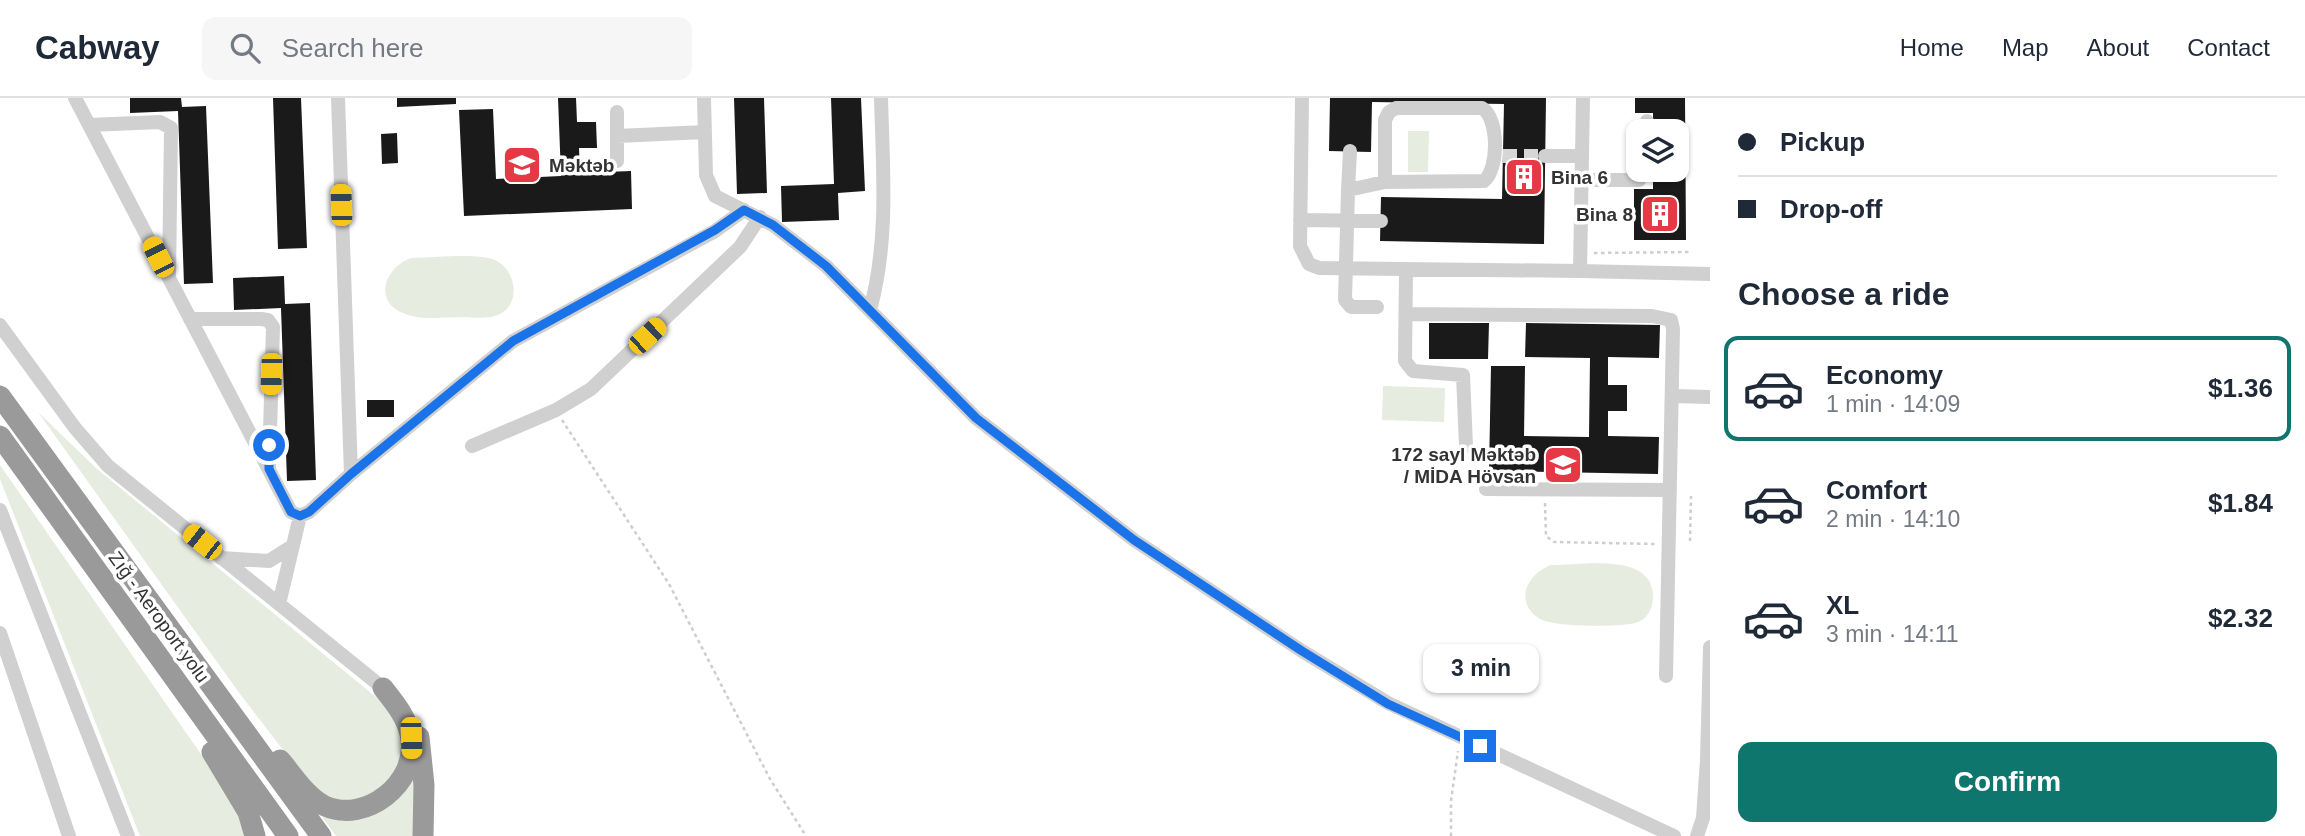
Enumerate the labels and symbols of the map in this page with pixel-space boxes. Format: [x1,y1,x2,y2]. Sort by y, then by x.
school or university icon: Məktəb [501,144,543,186]
place label: Məktəb [549,155,614,176]
building icon: Bina 6 [1503,156,1545,198]
place label: Bina 6 [1551,167,1608,188]
car [330,184,353,226]
building icon: Bina 8 [1639,193,1681,235]
place label: Bina 8 [1576,204,1633,225]
car [140,234,177,280]
car [625,314,670,358]
car [260,353,283,395]
route start [253,429,285,461]
place label: 172 sayl Məktəb / MİDA Hövsan [1391,444,1536,487]
school or university icon: 172 sayl Məktəb / MİDA Hövsan [1542,444,1584,486]
car [179,521,226,563]
street label: Zığ - Aeroport yolu [105,548,213,686]
callout: 3 min [1422,644,1538,694]
car [400,717,423,759]
route end [1464,730,1496,762]

